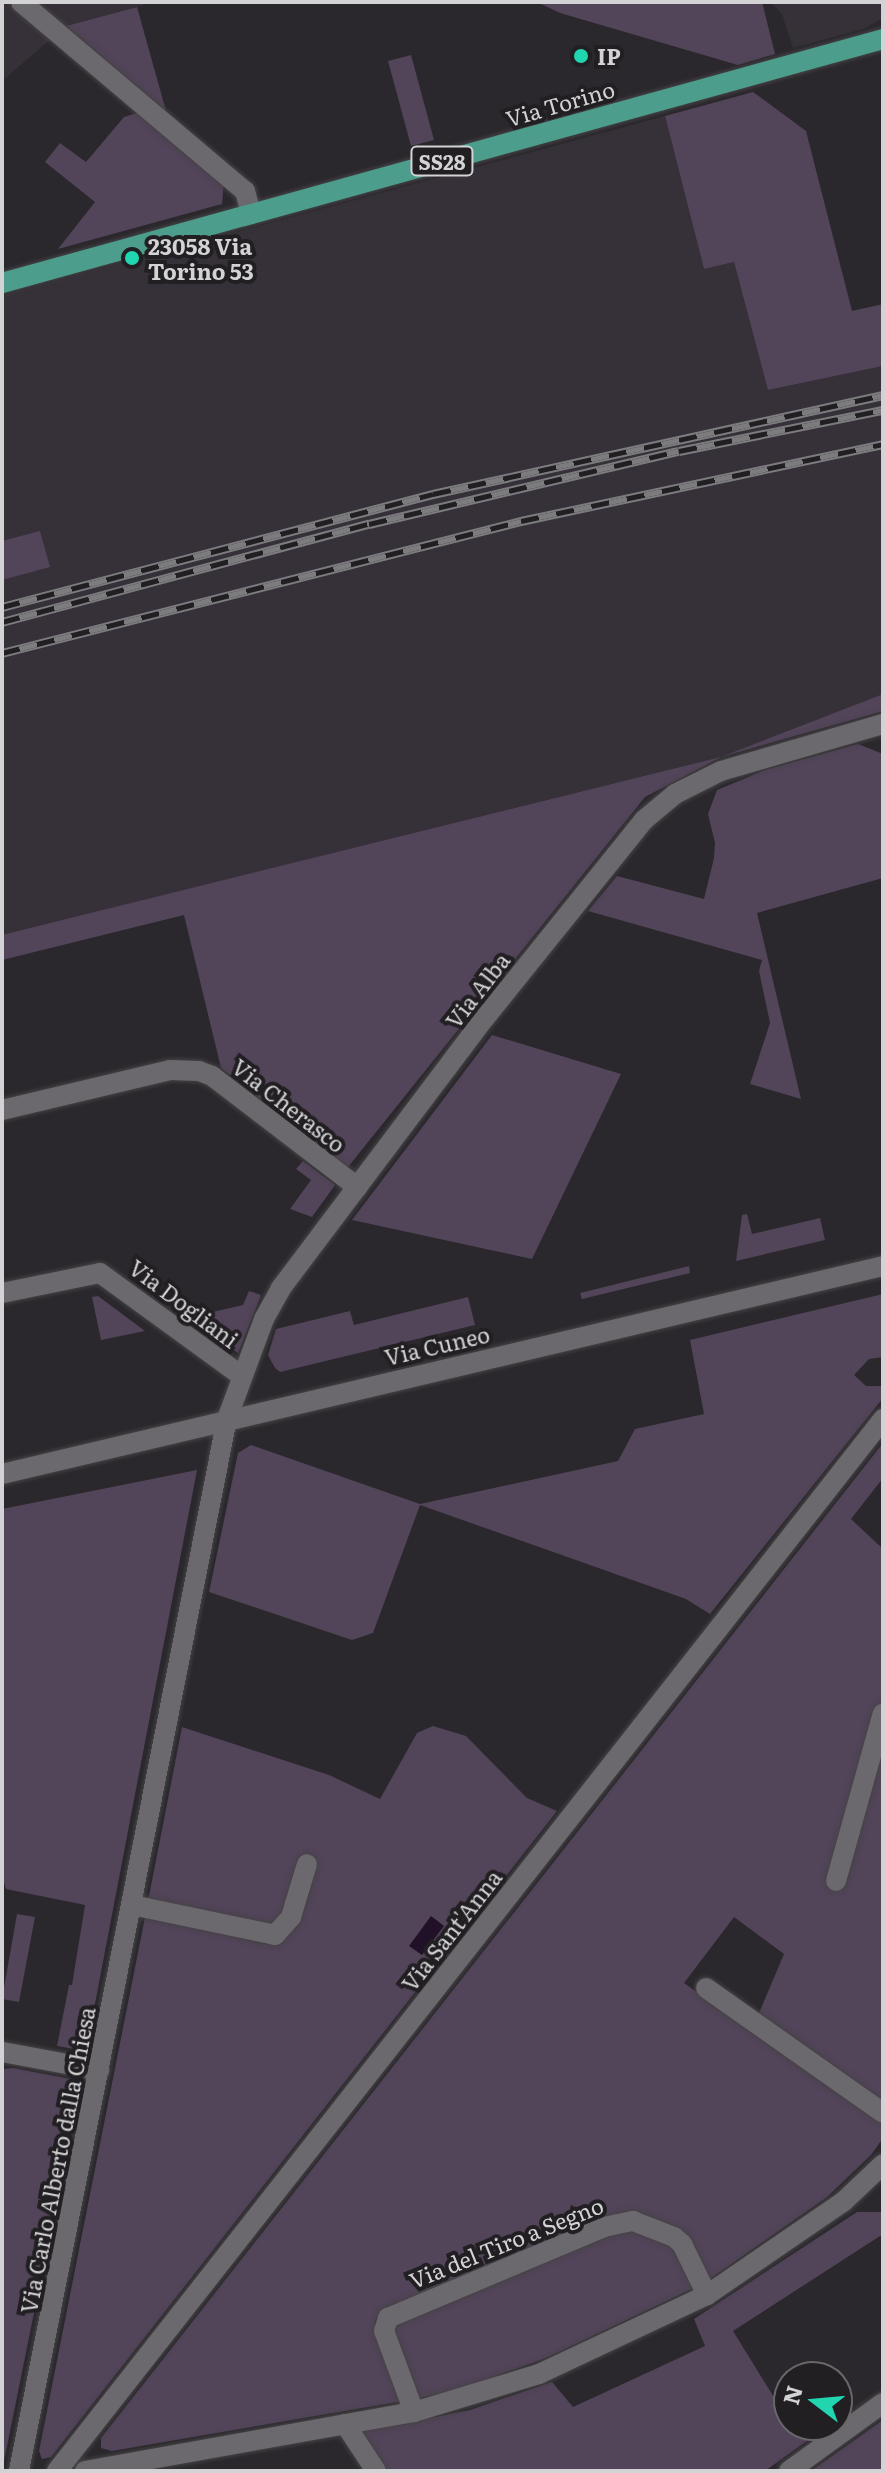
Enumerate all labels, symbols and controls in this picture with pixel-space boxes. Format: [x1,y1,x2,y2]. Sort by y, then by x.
place label: IP [597,43,621,69]
marker: IP [572,47,590,65]
street label: Via Torino [503,75,617,131]
road number: SS28 [410,145,474,177]
place label: 23058 Via Torino 53 [148,232,254,284]
marker: 23058 Via Torino 53 [123,249,141,267]
street label: Via Alba [439,947,515,1033]
street label: Via Cherasco [227,1053,351,1157]
street label: Via Dogliani [124,1253,244,1353]
street label: Via Cuneo [382,1320,492,1370]
street label: Via Sant'Anna [395,1864,507,1996]
street label: Via Carlo Alberto dalla Chiesa [14,2005,100,2315]
street label: Via del Tiro a Segno [405,2191,607,2293]
north arrow [773,2361,853,2441]
text: N [773,2381,810,2408]

